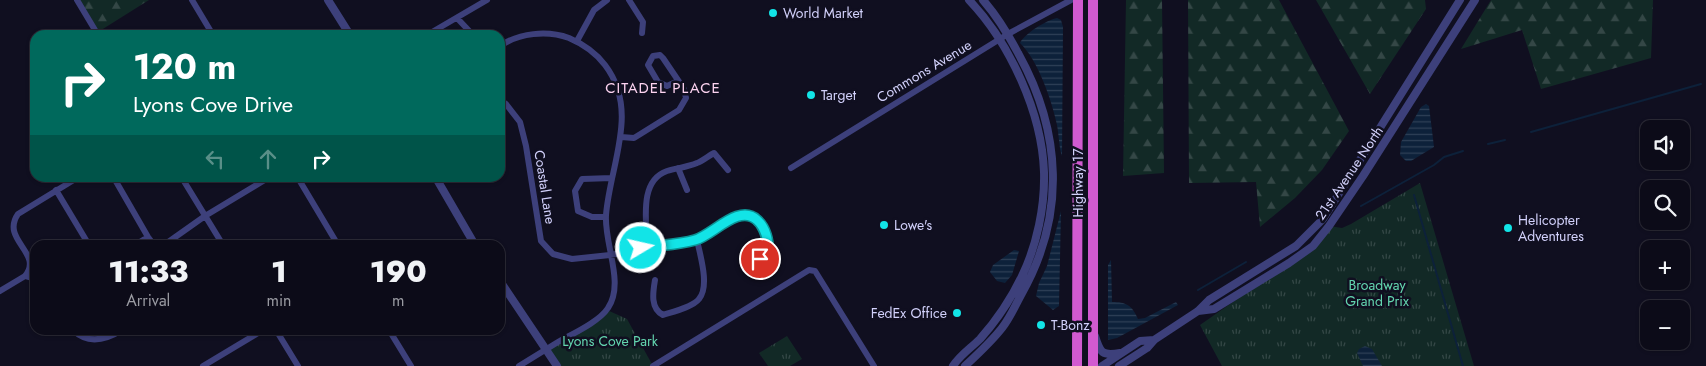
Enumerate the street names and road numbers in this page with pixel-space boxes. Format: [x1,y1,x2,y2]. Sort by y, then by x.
street label: Commons Avenue [873,35,975,107]
street label: 21st Avenue North [1310,122,1388,224]
street label: Highway 17 [1068,148,1088,218]
street label: Coastal Lane [529,149,561,225]

